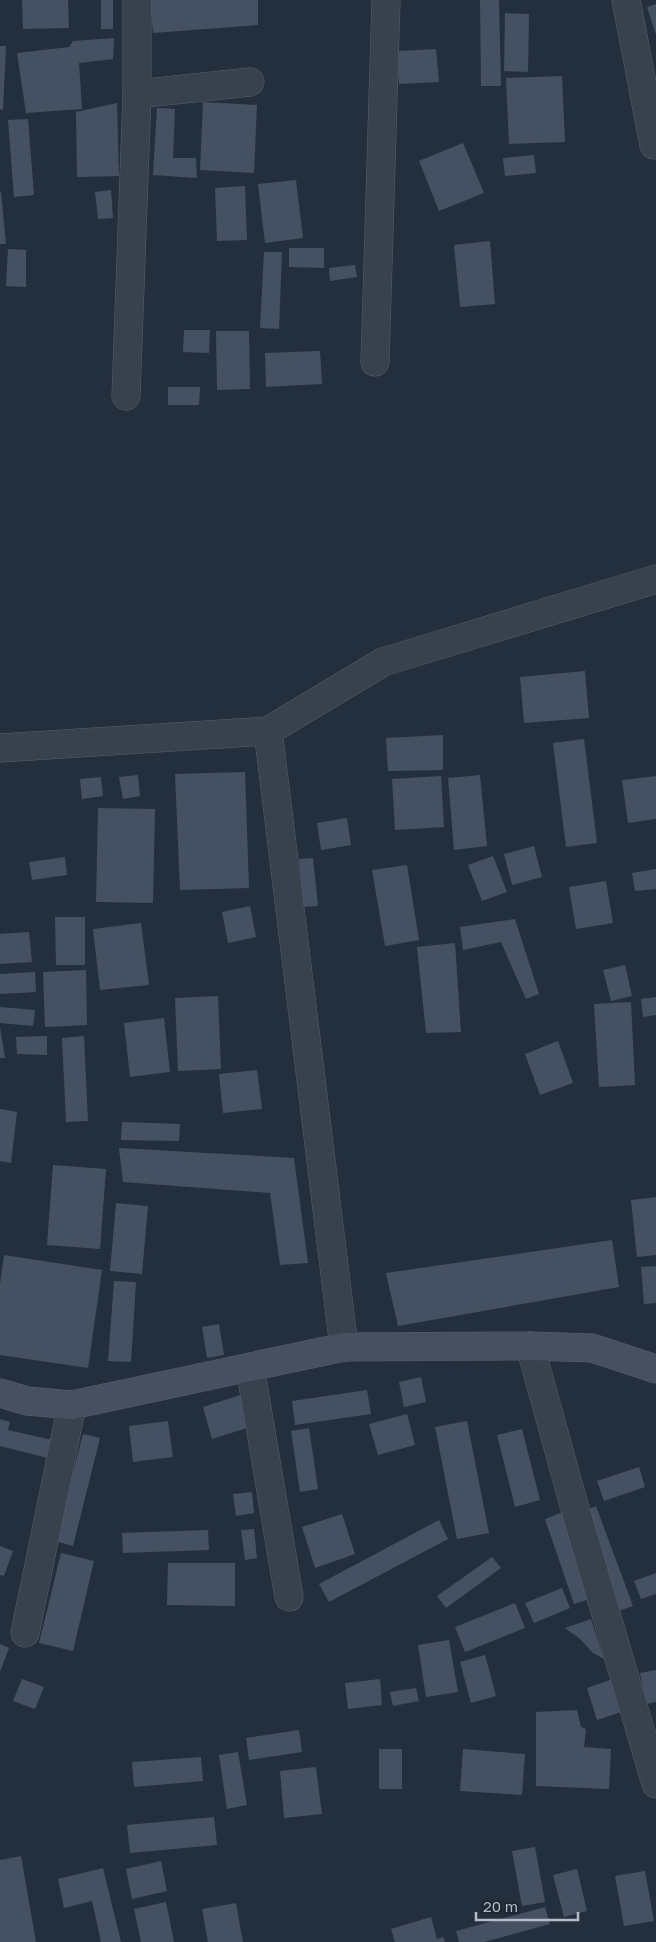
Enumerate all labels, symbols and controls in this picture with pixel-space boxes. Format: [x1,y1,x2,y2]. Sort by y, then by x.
scale bar [476,1890,578,1922]
text: 20 m [483,1897,518,1915]

